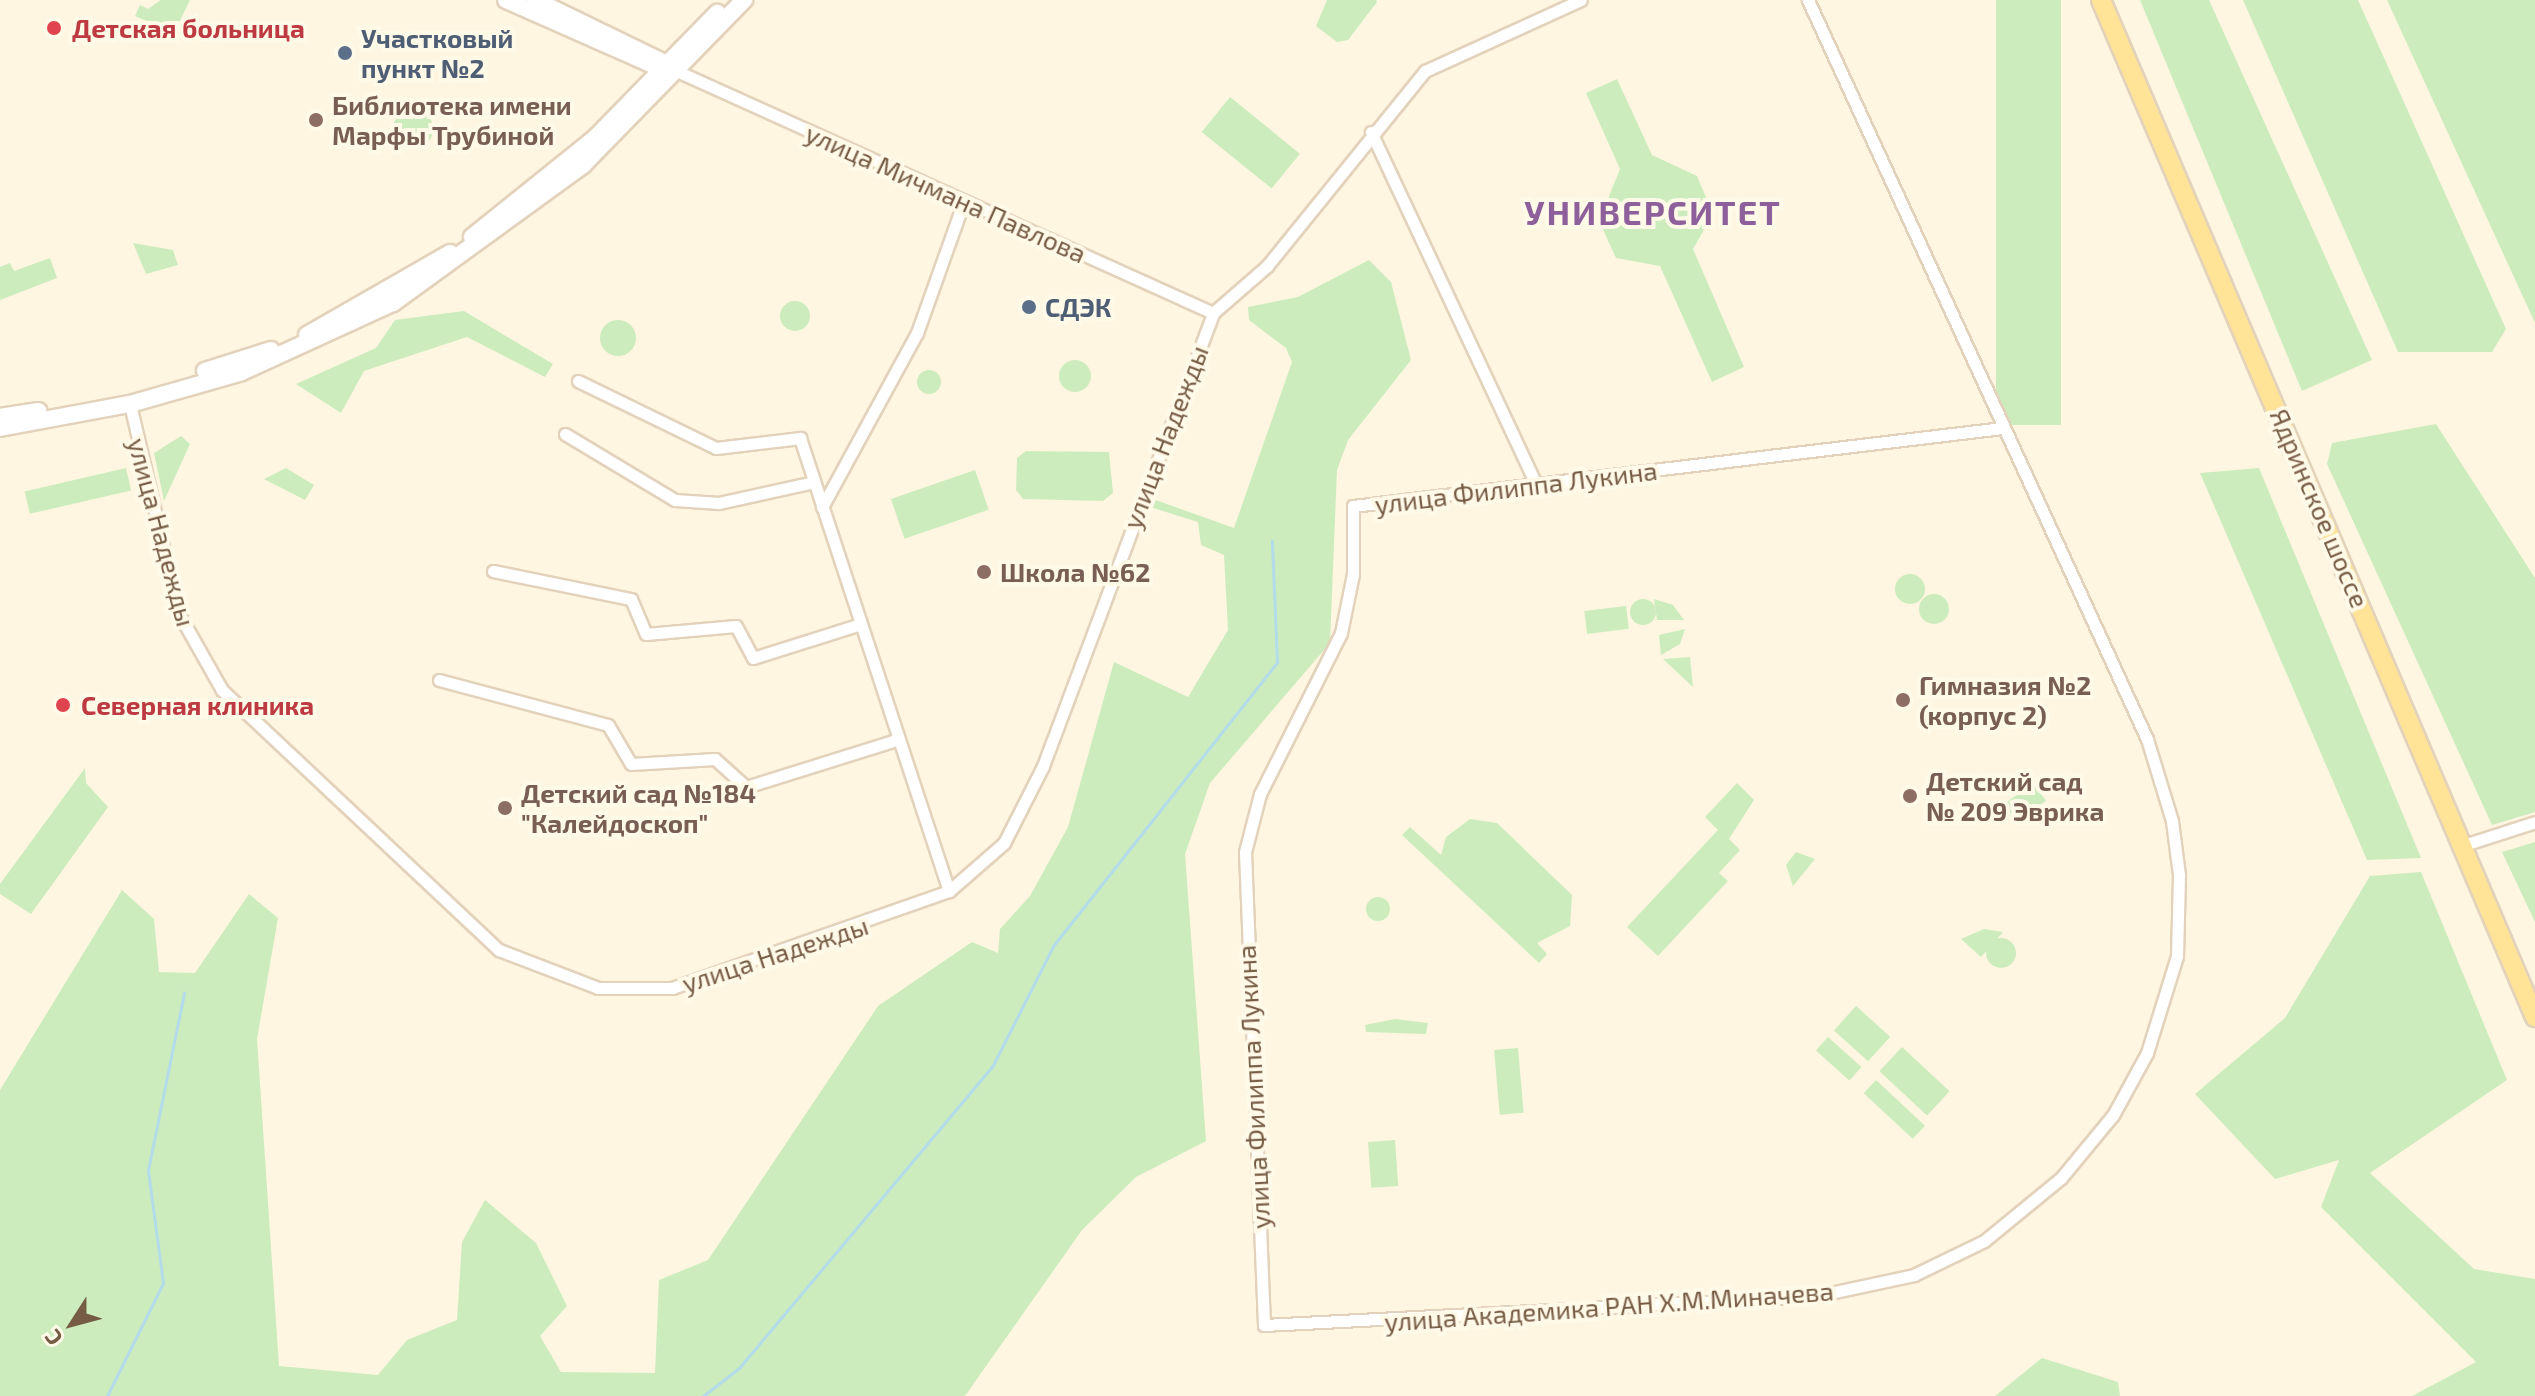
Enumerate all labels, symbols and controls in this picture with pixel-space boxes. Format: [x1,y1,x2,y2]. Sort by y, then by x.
place label: Детская больница [72,12,305,44]
marker: Детская больница [43,17,65,39]
place label: Участковый пункт №2 [361,22,513,84]
marker: Участковый пункт №2 [336,44,354,62]
place label: Библиотека имени Марфы Трубиной [332,89,572,150]
marker: Библиотека имени Марфы Трубиной [307,111,325,129]
street label: улица Мичмана Павлова [801,117,1091,269]
district label: УНИВЕРСИТЕТ [1524,192,1782,232]
place label: СДЭК [1045,291,1112,323]
marker: СДЭК [1020,298,1038,316]
street label: улица Надежды [1116,341,1214,533]
street label: Ядринское шоссе [2264,404,2376,612]
street label: улица Надежды [122,434,202,630]
street label: улица Филиппа Лукина [1373,454,1659,520]
place label: Школа №62 [1000,556,1150,588]
marker: Школа №62 [975,563,993,581]
place label: Гимназия №2 (корпус 2) [1919,669,2091,730]
place label: Северная клиника [81,689,314,721]
marker: Гимназия №2 (корпус 2) [1894,691,1912,709]
marker: Северная клиника [52,694,74,716]
place label: Детский сад № 209 Эврика [1926,765,2104,826]
place label: Детский сад №184 "Калейдоскоп" [521,777,756,838]
marker: Детский сад № 209 Эврика [1901,787,1919,805]
marker: Детский сад №184 "Калейдоскоп" [496,799,514,817]
street label: улица Надежды [678,909,872,999]
street label: улица Филиппа Лукина [1230,944,1276,1230]
street label: улица Академика РАН Х.М.Миначева [1383,1275,1835,1337]
north arrow [32,1284,112,1364]
text: С [38,1325,67,1351]

